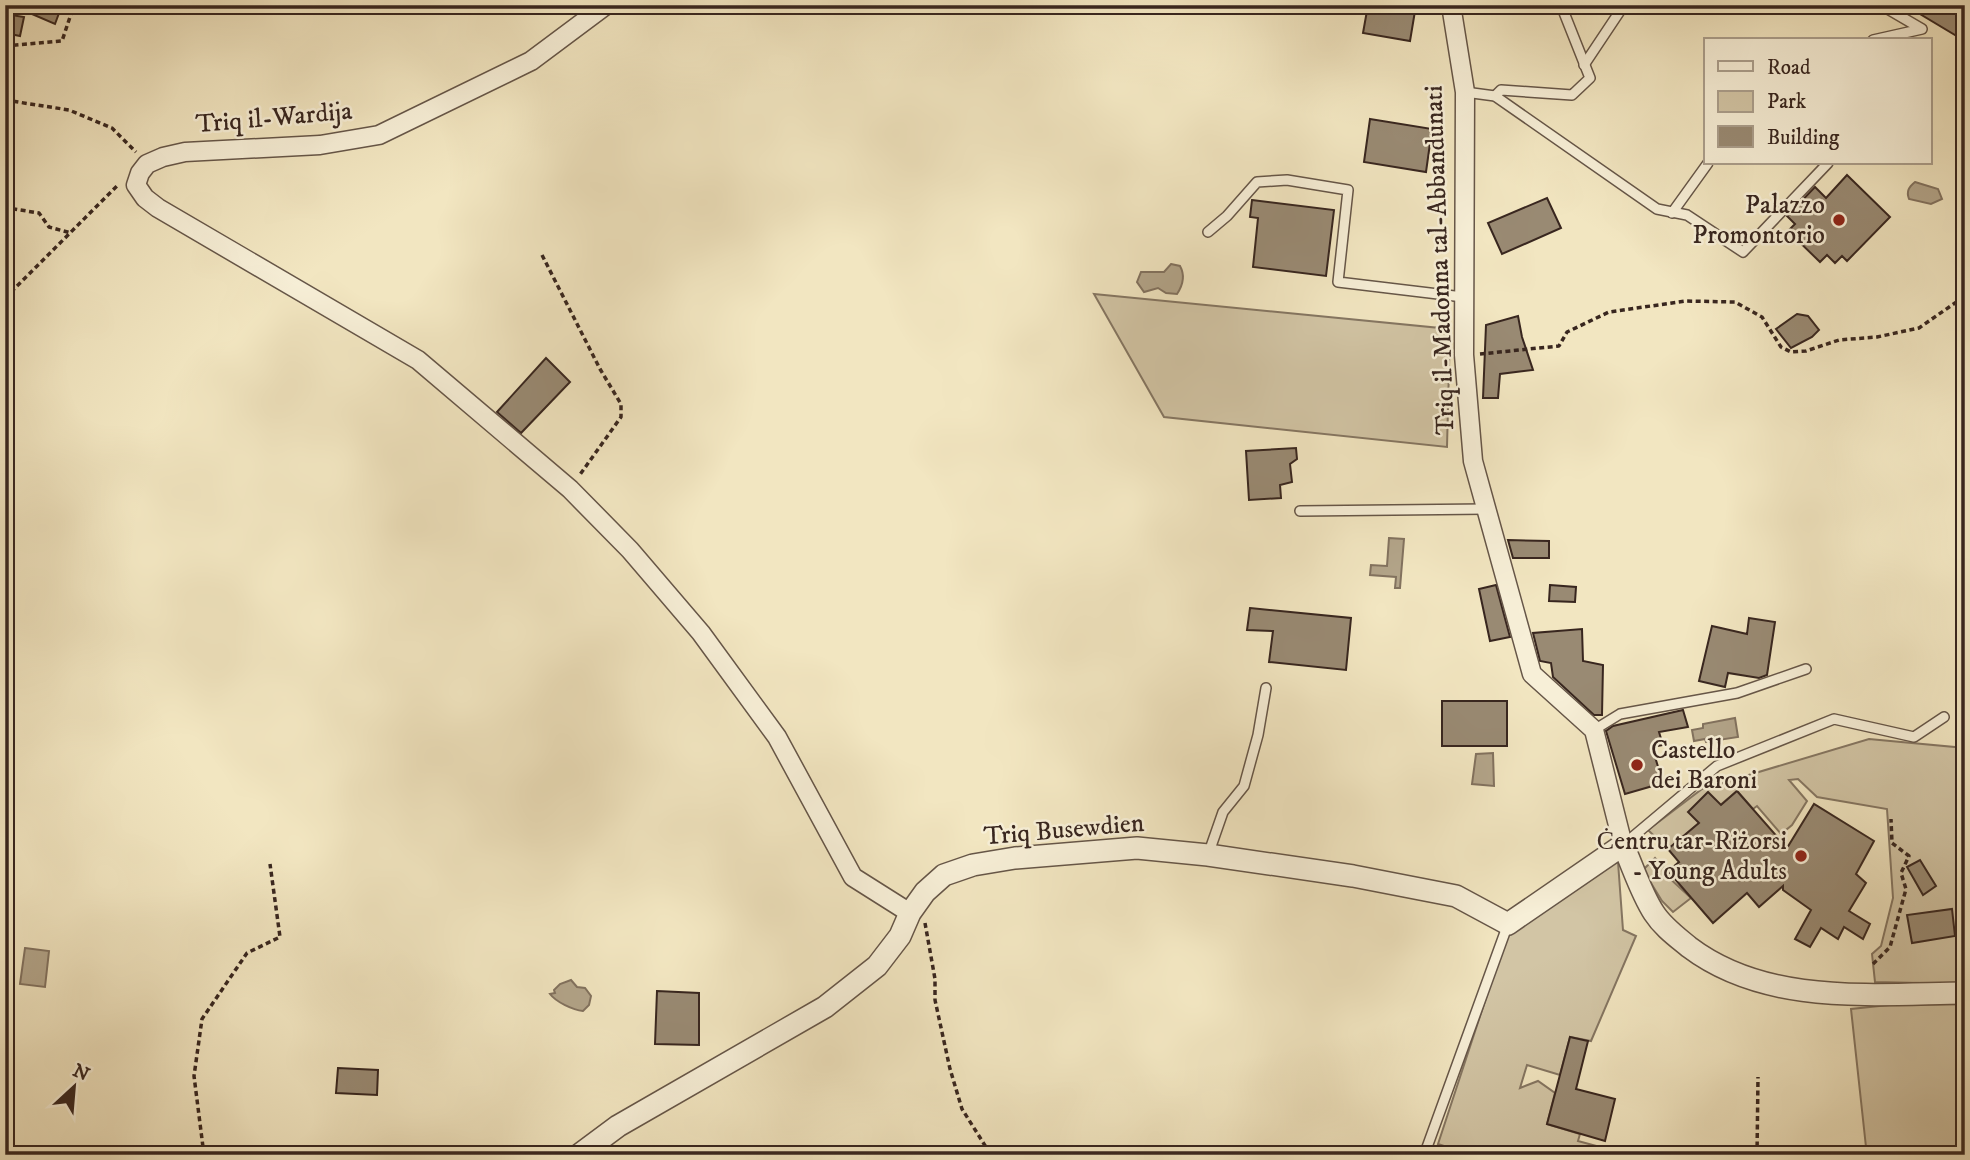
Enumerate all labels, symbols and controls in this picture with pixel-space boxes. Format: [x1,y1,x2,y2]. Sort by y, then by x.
legend [1704,38,1932,164]
text: Road [1767,55,1811,81]
street label: Triq il-Madonna tal-Abbandunati [1417,85,1463,435]
text: Park [1767,89,1807,115]
street label: Triq il-Wardija [194,95,354,141]
text: Building [1767,125,1840,151]
place label: Palazzo Promontorio [1692,189,1825,252]
marker: Palazzo Promontorio [1831,212,1847,228]
place label: Castello dei Baroni [1651,734,1757,797]
marker: Castello dei Baroni [1629,757,1645,773]
street label: Triq Busewdien [982,807,1146,853]
place label: Ċentru tar-Riżorsi - Young Adults [1597,825,1787,888]
marker: Ċentru tar-Riżorsi - Young Adults [1793,848,1809,864]
north arrow [38,1052,108,1122]
text: N [69,1059,93,1087]

